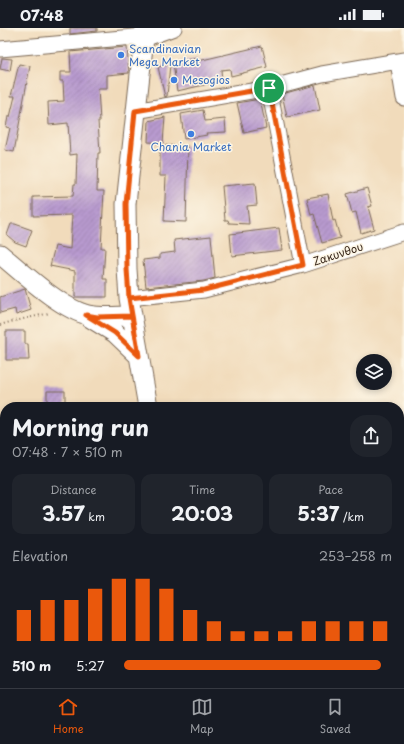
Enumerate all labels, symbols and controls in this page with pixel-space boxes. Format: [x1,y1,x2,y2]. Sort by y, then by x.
text: 07:48 [20,3,64,26]
place label: Scandinavian Mega Market [129,40,201,70]
marker: Scandinavian Mega Market [116,50,126,60]
place label: Mesogios [182,71,230,88]
pin [252,71,286,105]
marker: Mesogios [169,75,179,85]
icon: arrive [258,77,280,99]
marker: Chania Market [186,129,196,139]
place label: Chania Market [150,138,232,155]
street label: Ζακυνθου [311,237,365,270]
map controls [356,354,392,390]
button: layers [356,354,392,390]
text: Morning run [12,410,149,443]
button: share [350,415,392,457]
text: 07:48 · 7 × 510 m [12,442,123,461]
text: Distance [50,481,96,498]
text: Time [189,481,215,498]
text: Pace [318,481,343,498]
text: 3.57 [42,498,85,528]
text: 20:03 [171,498,233,528]
text: 5:37 [297,498,339,528]
text: km [85,508,105,525]
text: /km [339,508,364,525]
text: Elevation [12,546,68,565]
text: 253–258 m [319,546,392,565]
text: 510 m [12,656,51,675]
text: 5:27 [76,656,104,675]
tab: Home [53,696,84,737]
tab: Map [190,696,213,737]
tab: Saved [320,696,351,737]

